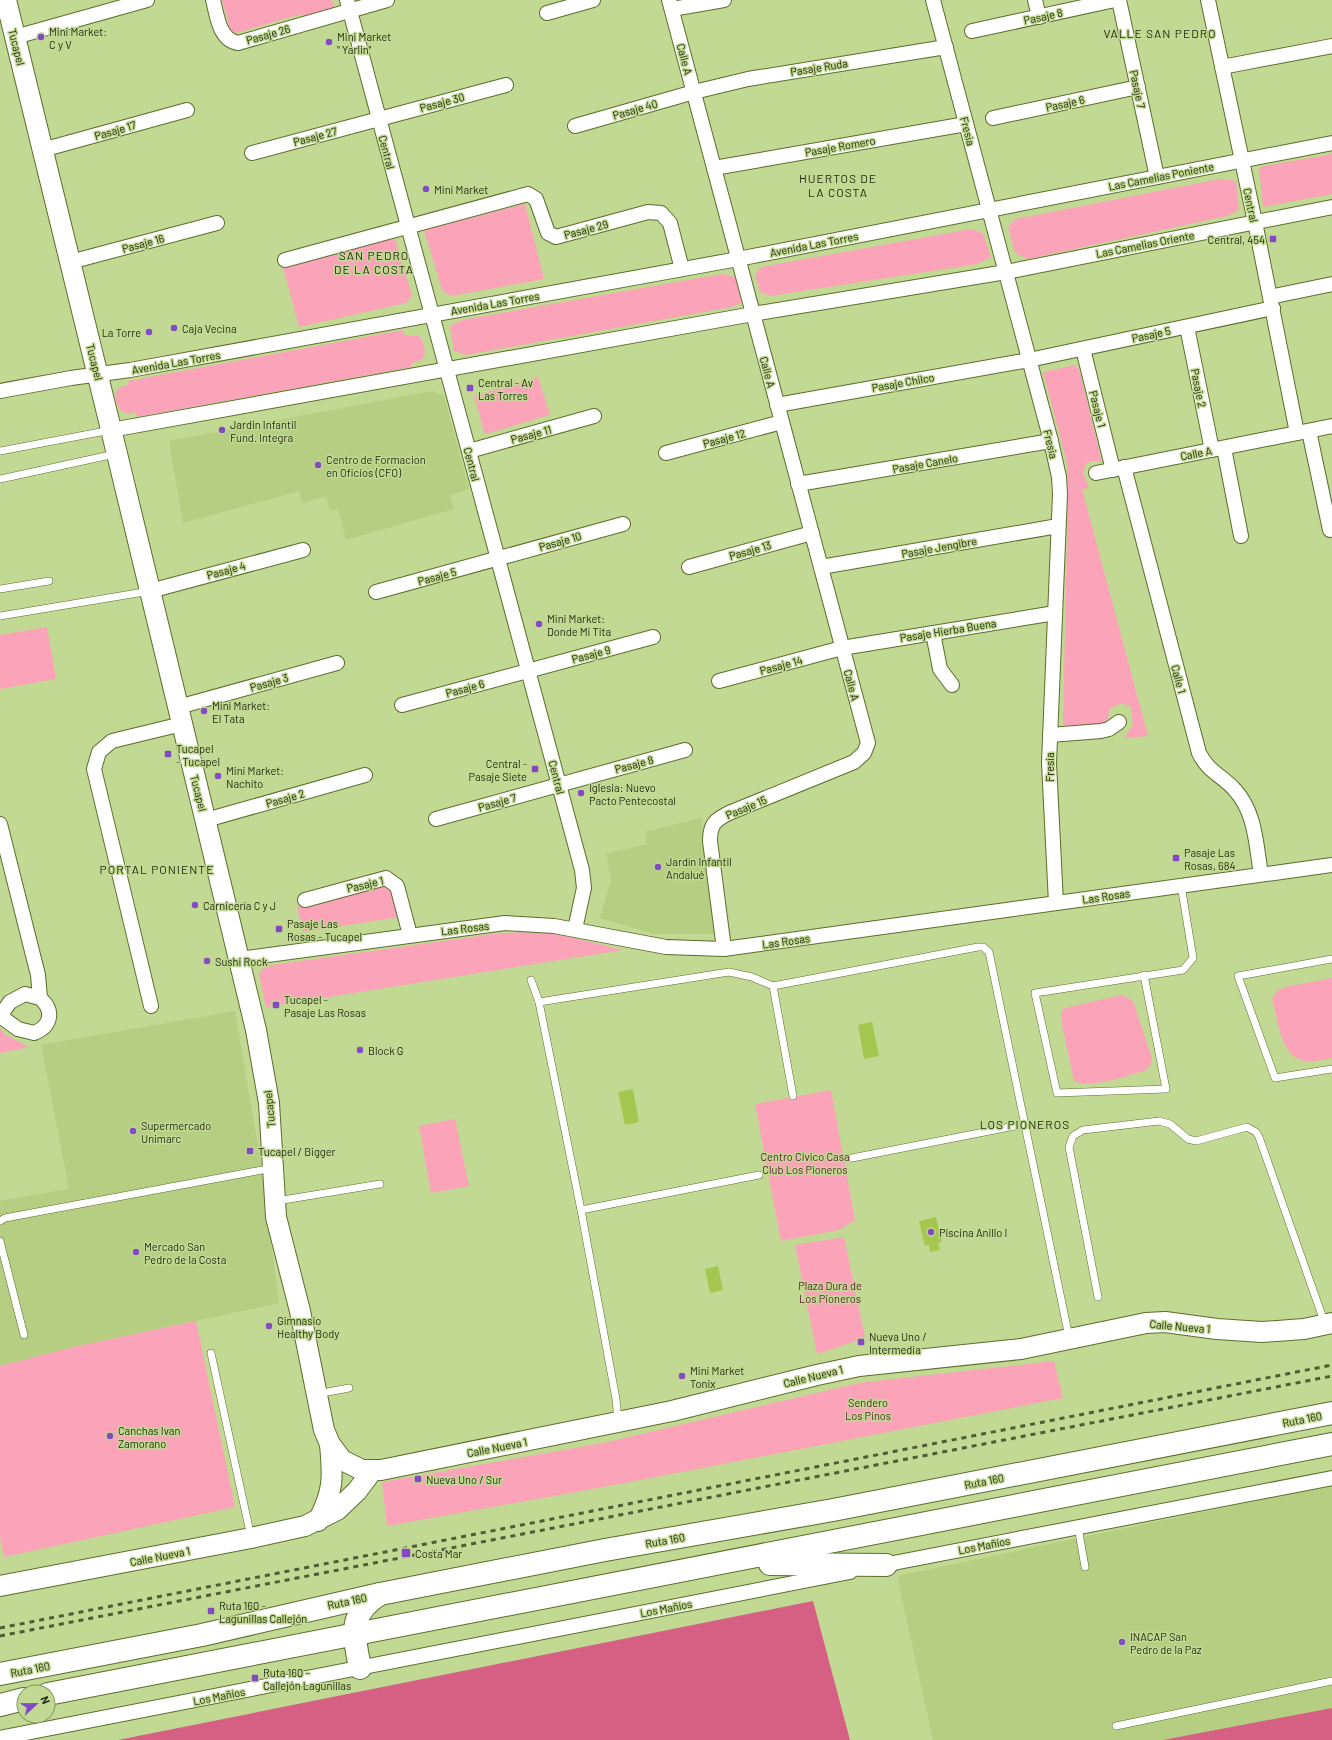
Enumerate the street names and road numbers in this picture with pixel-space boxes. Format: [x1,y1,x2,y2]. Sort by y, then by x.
street label: Pasaje 8 [1022,5,1064,26]
street label: Pasaje 26 [244,21,292,46]
street label: Tucapel [6,27,28,67]
street label: Calle A [675,42,696,76]
street label: Pasaje Ruda [789,56,849,78]
street label: Pasaje 7 [1128,69,1148,109]
street label: Pasaje 30 [418,90,466,114]
street label: Pasaje 6 [1044,92,1086,113]
street label: Pasaje 40 [611,96,659,122]
street label: Fresia [958,115,978,147]
street label: Pasaje 17 [93,118,137,142]
street label: Pasaje 27 [292,124,338,148]
street label: Pasaje Romero [804,133,876,159]
street label: Central [376,134,398,170]
street label: Las Camelias Poniente [1107,159,1215,193]
street label: Central [1241,187,1261,223]
street label: Pasaje 29 [562,217,610,241]
street label: Las Camelias Oriente [1095,228,1195,260]
street label: Avenida Las Torres [769,229,859,259]
street label: Pasaje 16 [120,231,166,255]
street label: Avenida Las Torres [450,289,540,317]
street label: Pasaje 5 [1130,323,1172,344]
street label: Tucapel [84,342,106,382]
street label: Avenida Las Torres [131,348,221,376]
street label: Calle A [758,355,779,389]
street label: Pasaje 2 [1189,367,1209,409]
street label: Pasaje Chilco [871,370,935,394]
street label: Pasaje 1 [1087,389,1109,429]
street label: Pasaje 11 [509,422,553,446]
street label: Pasaje 12 [701,426,747,450]
street label: Fresia [1041,428,1061,460]
street label: Calle A [1179,444,1213,462]
street label: Central [461,446,483,482]
street label: Pasaje Canelo [891,451,959,475]
street label: Pasaje 10 [537,529,583,553]
street label: Pasaje Jengibre [900,534,978,560]
street label: Pasaje 13 [727,538,773,562]
street label: Pasaje 4 [205,559,247,581]
street label: Pasaje 5 [416,565,458,587]
street label: Pasaje Hierba Buena [899,616,997,644]
street label: Pasaje 9 [570,643,612,665]
street label: Pasaje 14 [758,653,804,677]
street label: Calle 1 [1169,663,1189,695]
street label: Calle A [842,668,863,702]
street label: Pasaje 3 [248,670,290,694]
street label: Pasaje 6 [444,677,486,699]
street label: Fresia [1043,752,1056,782]
street label: Pasaje 8 [613,753,655,775]
street label: Central [546,759,568,795]
street label: Tucapel [188,773,210,813]
street label: Pasaje 2 [264,786,306,810]
street label: Pasaje 7 [476,790,518,814]
street label: Pasaje 15 [724,792,769,821]
street label: Pasaje 1 [345,873,385,895]
street label: Las Rosas [1081,886,1131,906]
street label: Las Rosas [440,919,490,937]
street label: Las Rosas [761,931,811,951]
street label: Tucapel [261,1090,277,1128]
street label: Calle Nueva 1 [1149,1317,1211,1335]
street label: Calle Nueva 1 [782,1362,844,1390]
street label: Ruta 160 [1281,1409,1323,1429]
street label: Calle Nueva 1 [466,1435,528,1459]
street label: Ruta 160 [963,1471,1005,1491]
street label: Ruta 160 [644,1530,686,1550]
street label: Los Mañíos [957,1534,1011,1556]
street label: Calle Nueva 1 [129,1544,191,1568]
street label: Ruta 160 [326,1590,368,1612]
street label: Los Mañíos [639,1597,693,1619]
street label: Ruta 160 [9,1659,51,1679]
street label: Los Mañíos [192,1685,246,1707]

